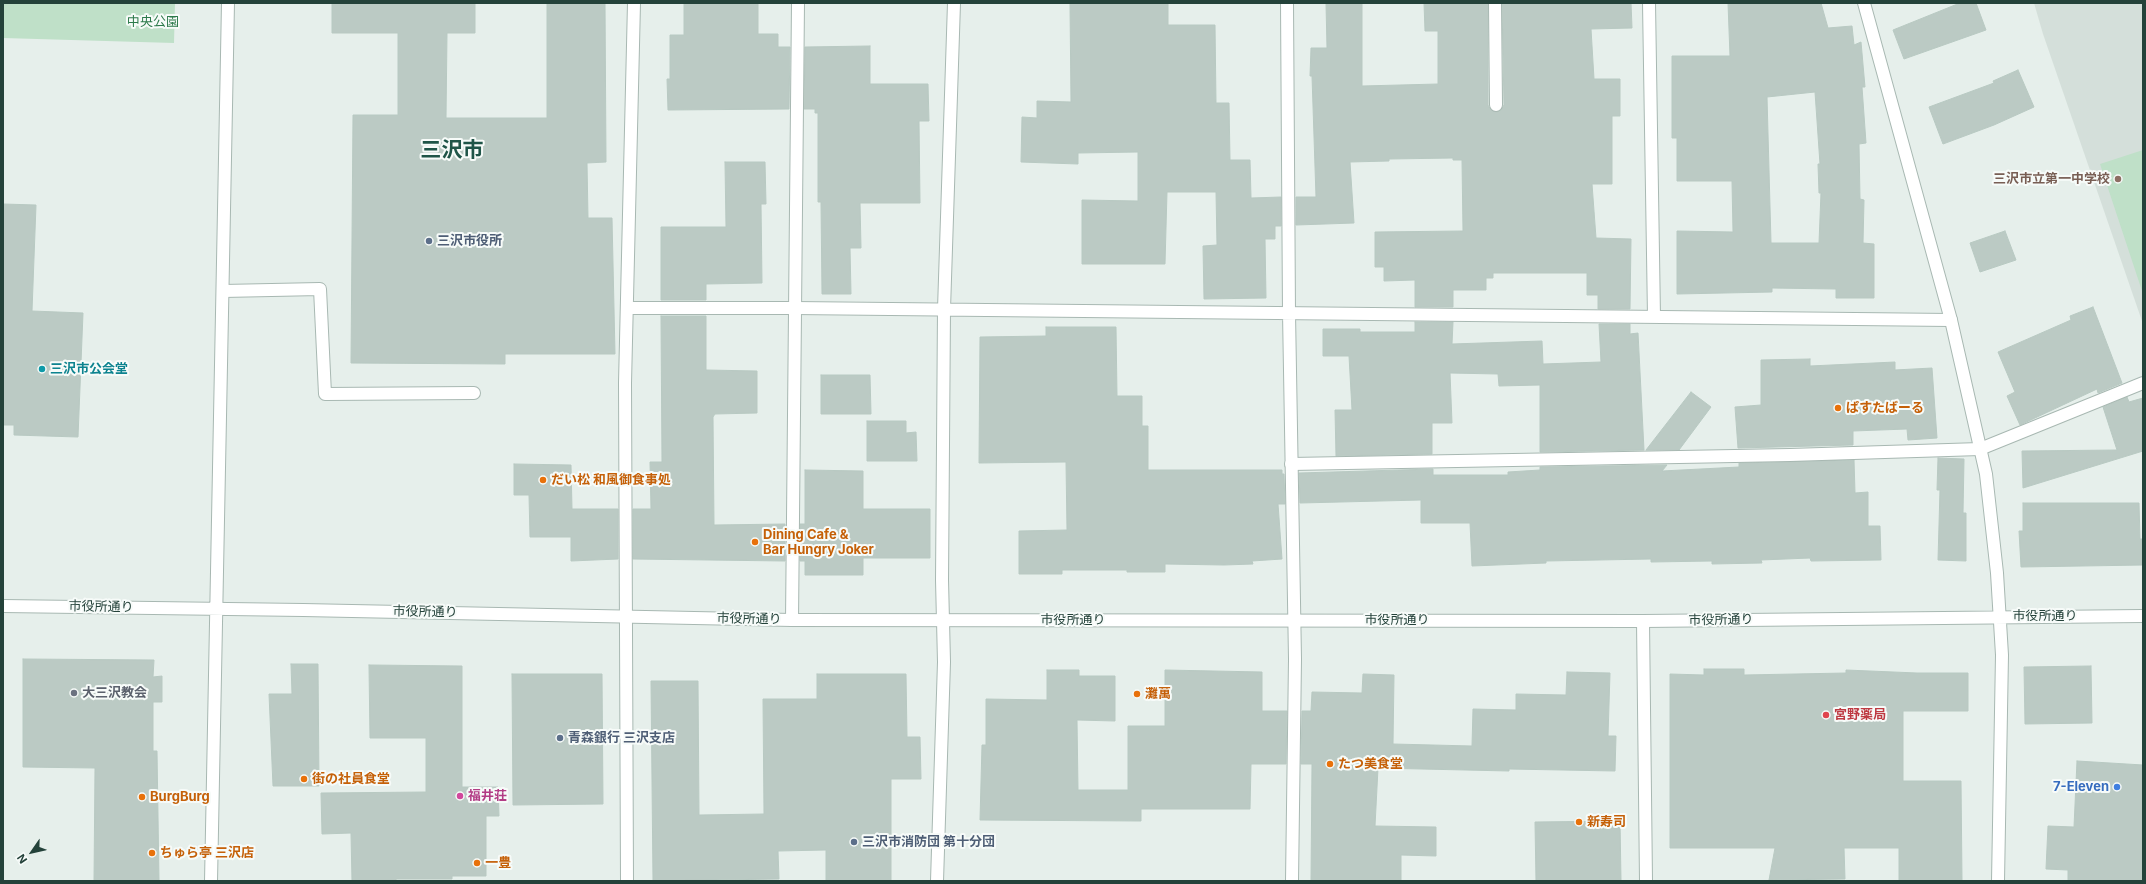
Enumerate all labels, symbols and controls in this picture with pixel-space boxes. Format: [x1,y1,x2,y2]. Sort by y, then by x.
park label: 中央公園 [127,14,179,30]
district label: 三沢市 [421,138,483,164]
place label: 三沢市立第一中学校 [1993,171,2110,187]
marker: 三沢市立第一中学校 [2113,174,2123,184]
place label: 三沢市役所 [437,233,502,249]
marker: 三沢市役所 [424,236,434,246]
place label: 三沢市公会堂 [50,361,128,377]
marker: 三沢市公会堂 [37,364,47,374]
place label: ぱすたばーる [1846,400,1924,416]
marker: ぱすたばーる [1833,403,1843,413]
place label: だい松 和風御食事処 [551,472,671,488]
marker: だい松 和風御食事処 [538,475,548,485]
place label: Dining Cafe & Bar Hungry Joker [763,527,874,558]
marker: Dining Cafe & Bar Hungry Joker [750,537,760,547]
street label: 市役所通り [68,599,134,615]
street label: 市役所通り [392,604,458,620]
street label: 市役所通り [2013,608,2077,624]
street label: 市役所通り [716,611,782,627]
street label: 市役所通り [1041,612,1105,628]
street label: 市役所通り [1365,612,1429,628]
street label: 市役所通り [1688,612,1754,628]
place label: 大三沢教会 [82,685,147,701]
place label: 灘萬 [1145,686,1171,702]
marker: 大三沢教会 [69,688,79,698]
marker: 灘萬 [1132,689,1142,699]
place label: 宮野薬局 [1834,707,1886,723]
marker: 宮野薬局 [1821,710,1831,720]
place label: 青森銀行 三沢支店 [568,730,675,746]
marker: 青森銀行 三沢支店 [555,733,565,743]
place label: たつ美食堂 [1338,756,1403,772]
marker: たつ美食堂 [1325,759,1335,769]
place label: 街の社員食堂 [312,771,390,787]
marker: 街の社員食堂 [299,774,309,784]
place label: 7-Eleven [2053,779,2109,795]
marker: 7-Eleven [2112,782,2122,792]
place label: 福井荘 [468,788,507,804]
place label: BurgBurg [150,789,210,805]
marker: 福井荘 [455,791,465,801]
marker: BurgBurg [137,792,147,802]
place label: 新寿司 [1587,814,1626,830]
marker: 新寿司 [1574,817,1584,827]
north arrow [12,832,52,872]
place label: 三沢市消防団 第十分団 [862,834,995,850]
marker: 三沢市消防団 第十分団 [849,837,859,847]
place label: ちゅら亭 三沢店 [160,845,254,861]
marker: ちゅら亭 三沢店 [147,848,157,858]
text: N [14,851,30,866]
place label: 一豊 [485,855,511,871]
marker: 一豊 [472,858,482,868]

